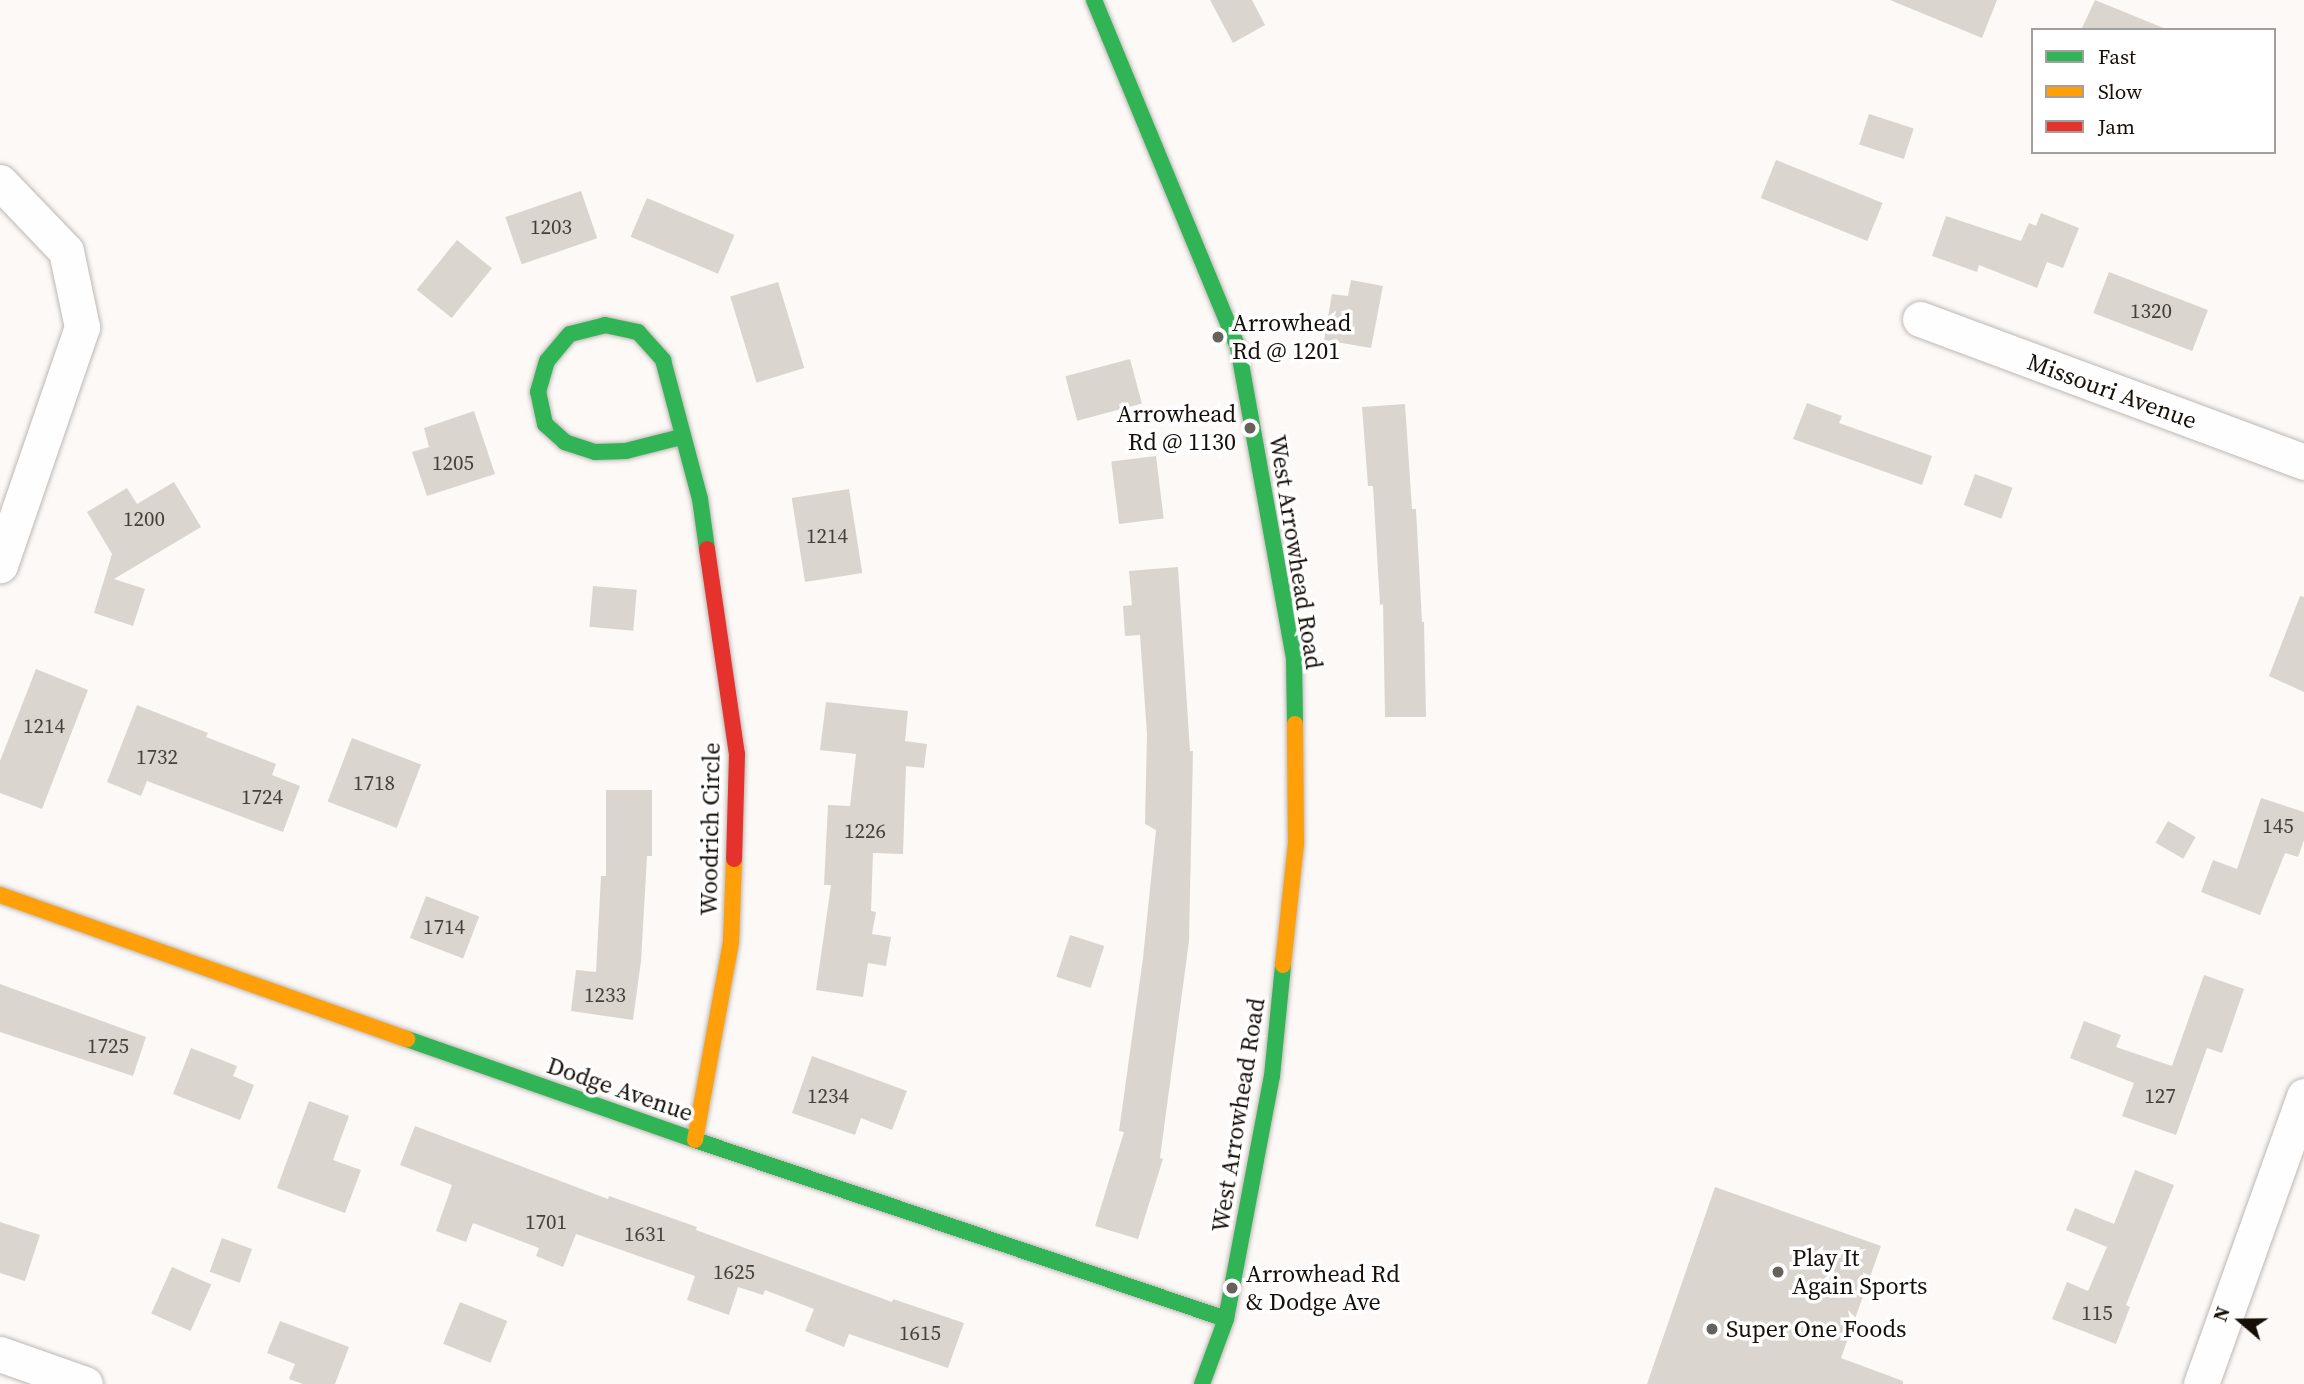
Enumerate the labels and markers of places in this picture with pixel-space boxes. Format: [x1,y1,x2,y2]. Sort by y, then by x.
place label: Arrowhead Rd @ 1201 [1232,309,1351,365]
marker: Arrowhead Rd @ 1201 [1210,329,1226,345]
place label: Arrowhead Rd @ 1130 [1117,400,1236,456]
marker: Arrowhead Rd @ 1130 [1242,420,1258,436]
place label: Play It Again Sports [1792,1244,1927,1300]
place label: Arrowhead Rd & Dodge Ave [1246,1260,1400,1316]
marker: Play It Again Sports [1770,1264,1786,1280]
marker: Arrowhead Rd & Dodge Ave [1224,1280,1240,1296]
place label: Super One Foods [1726,1315,1906,1343]
marker: Super One Foods [1704,1321,1720,1337]

